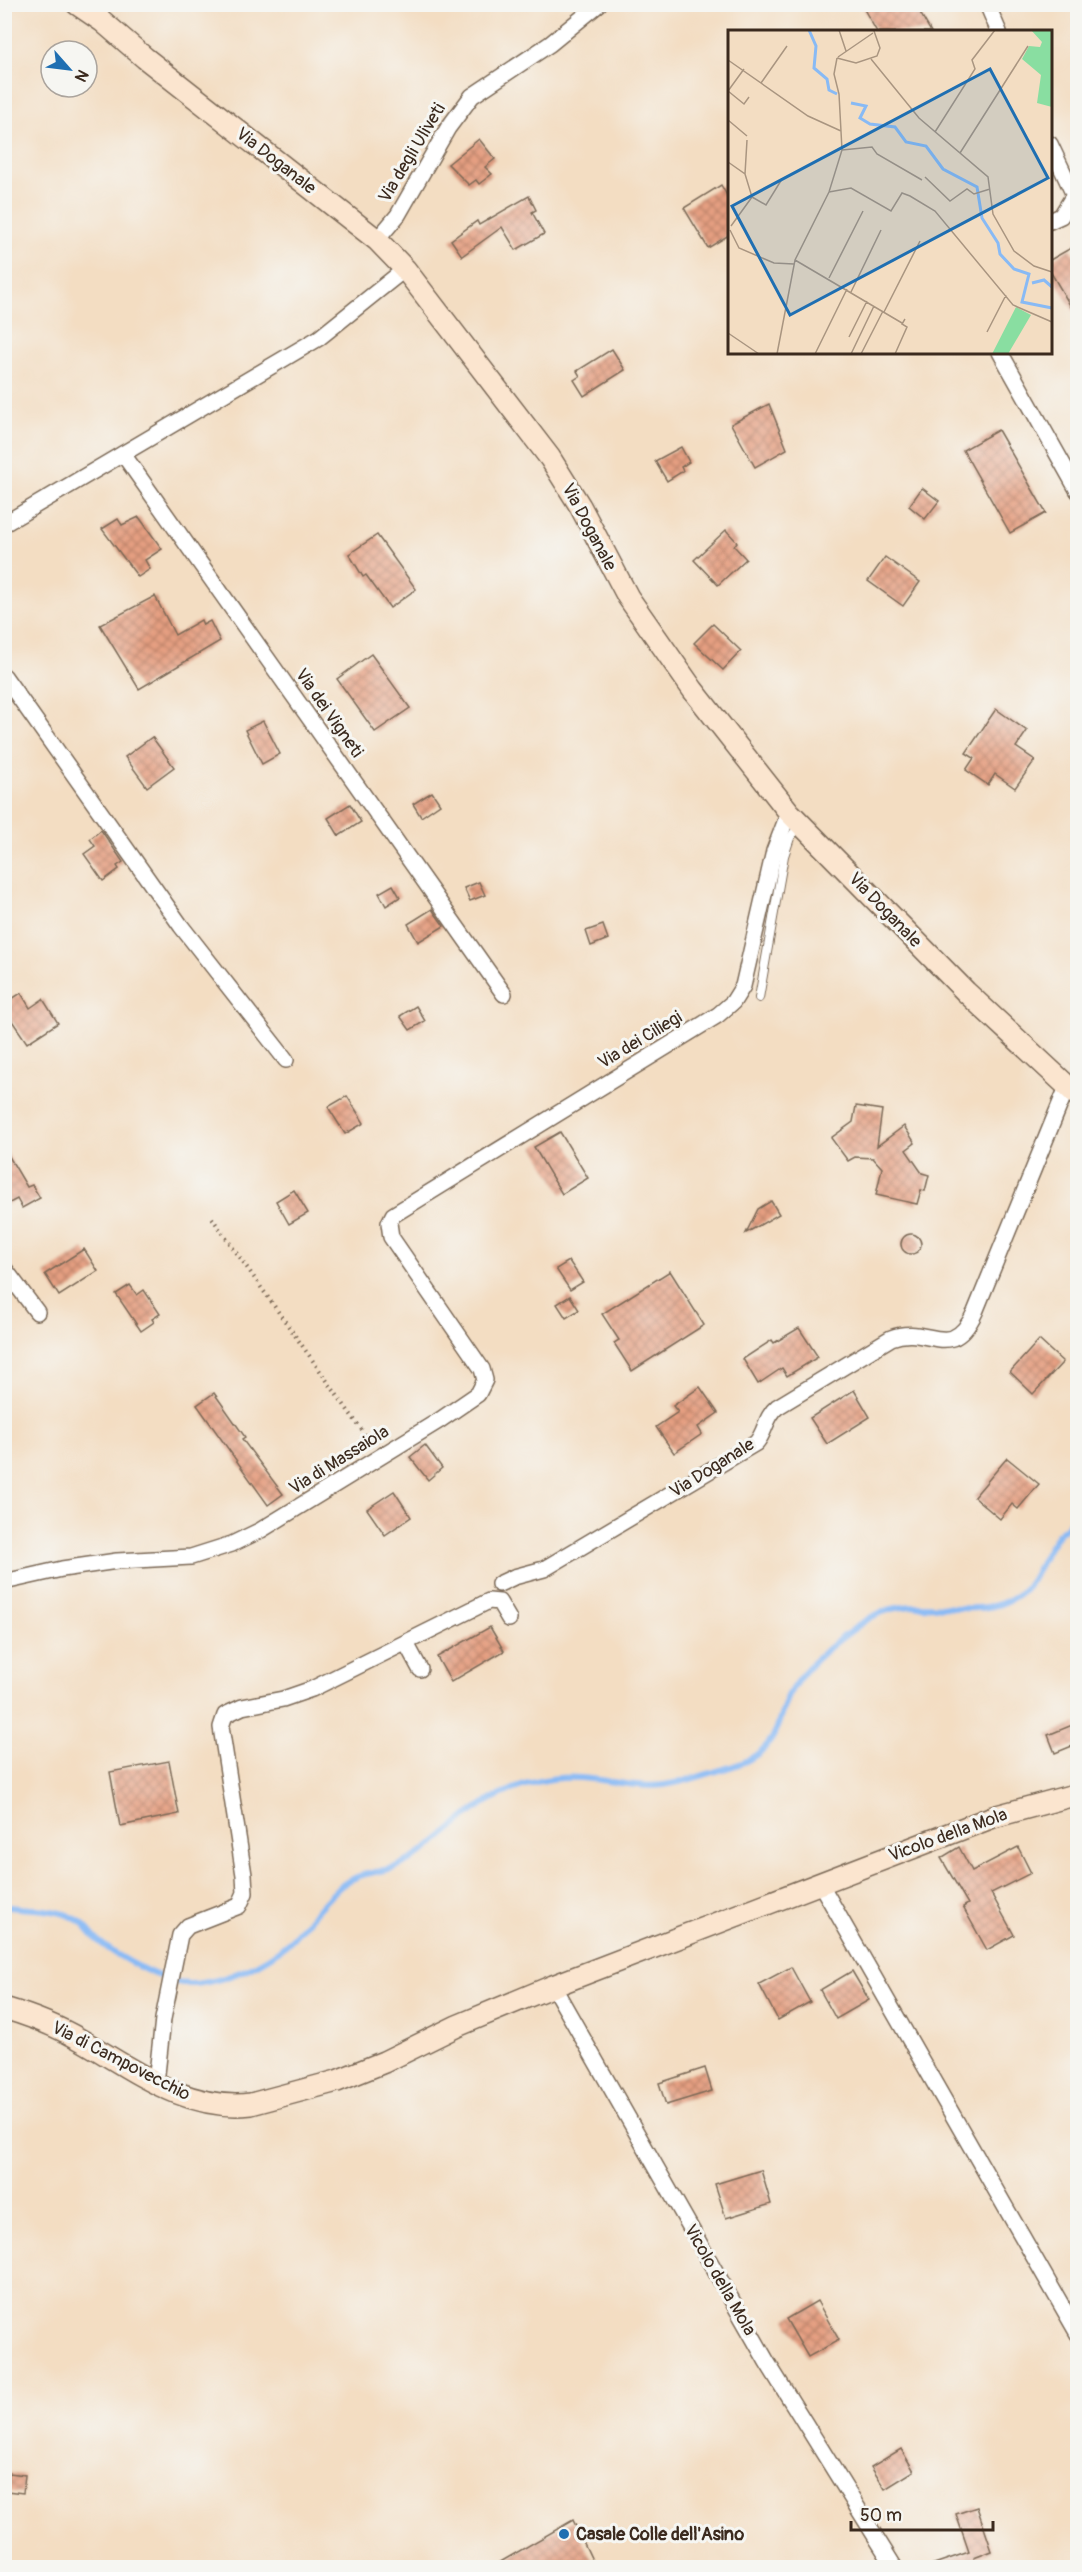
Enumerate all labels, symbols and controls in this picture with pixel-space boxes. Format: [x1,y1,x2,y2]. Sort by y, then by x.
inset map [728,30,1052,354]
north arrow [39,39,99,99]
text: N [70,66,93,85]
street label: Via degli Uliveti [373,99,451,207]
street label: Via Doganale [231,122,321,200]
street label: Via Doganale [556,479,622,575]
street label: Via dei Vigneti [290,664,368,762]
street label: Via Doganale [843,868,927,953]
street label: Via dei Ciliegi [594,1006,686,1074]
street label: Via di Massaiola [285,1420,393,1500]
street label: Via Doganale [665,1433,759,1503]
street label: Vicolo della Mola [885,1803,1011,1867]
street label: Via di Campovecchio [48,2016,194,2106]
street label: Vicolo della Mola [679,2220,761,2340]
scale bar [851,2494,994,2532]
text: 50 m [860,2504,902,2527]
place label: Casale Colle dell'Asino [576,2523,744,2546]
marker: Casale Colle dell'Asino [557,2527,571,2541]

